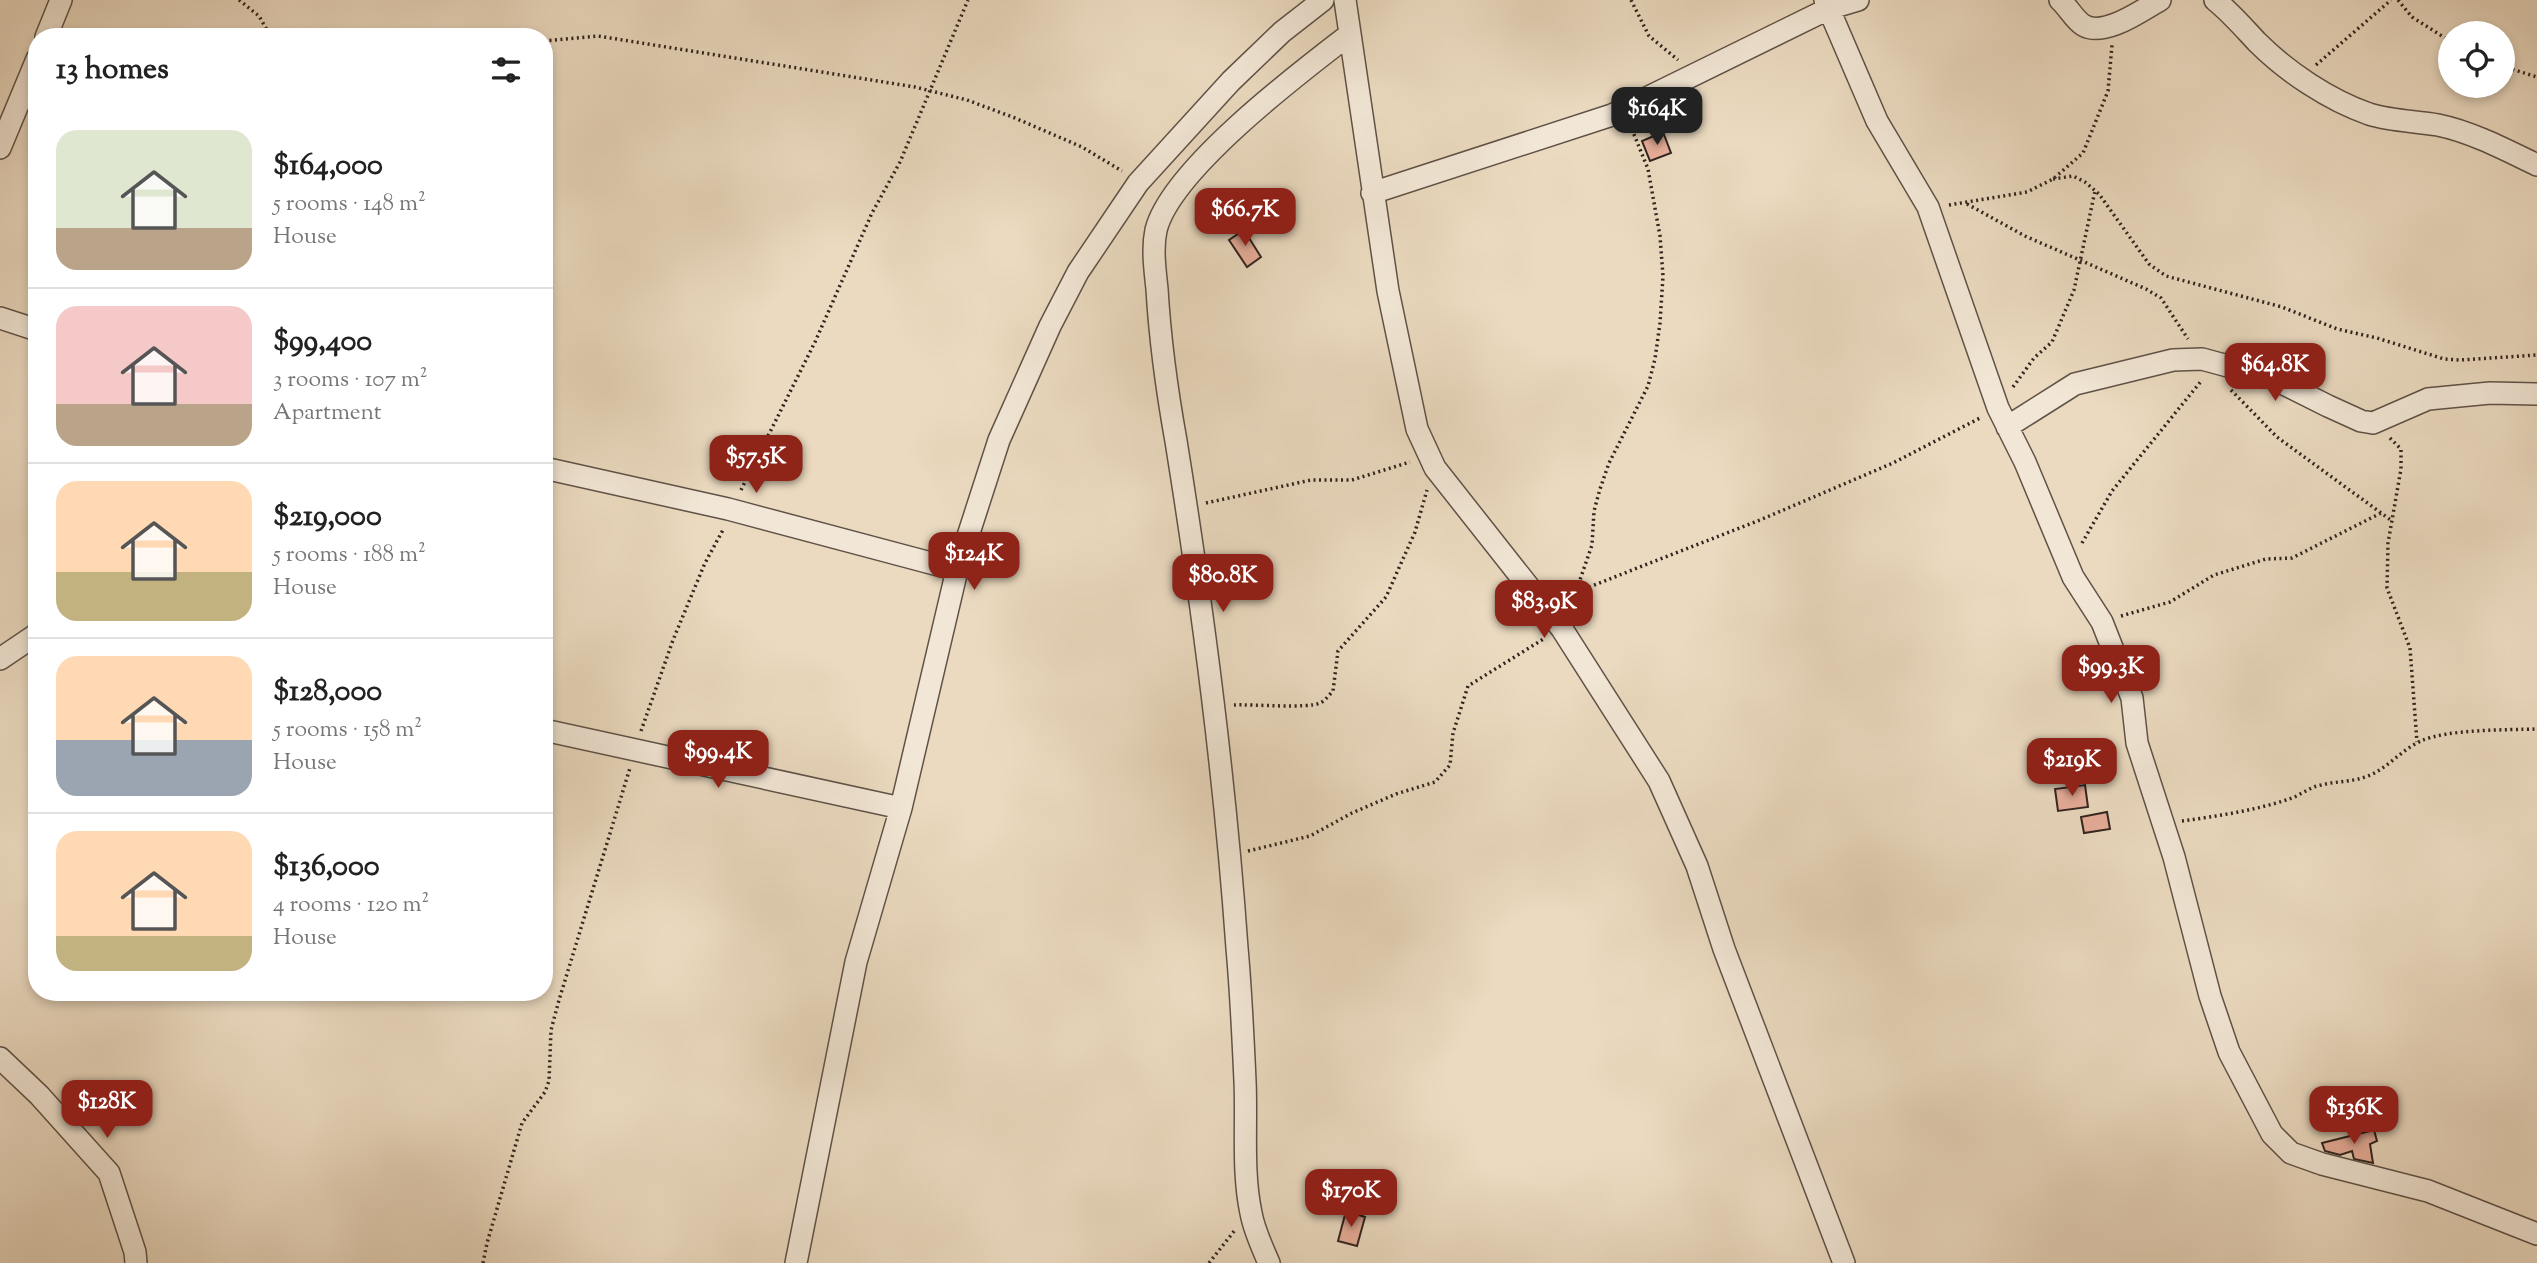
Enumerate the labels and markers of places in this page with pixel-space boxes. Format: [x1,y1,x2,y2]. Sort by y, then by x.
pin: $164K [1608,88,1706,147]
pin: $66.7K [1188,188,1302,248]
pin: $64.8K [2218,344,2332,403]
pin: $57.5K [699,435,813,495]
pin: $124K [925,532,1023,592]
pin: $80.8K [1166,554,1280,614]
pin: $83.9K [1487,580,1601,640]
pin: $99.3K [2054,646,2168,705]
pin: $99.4K [661,730,775,790]
pin: $219K [2023,738,2121,798]
pin: $128K [58,1080,156,1140]
pin: $136K [2305,1086,2403,1146]
pin: $170K [1302,1170,1400,1229]

